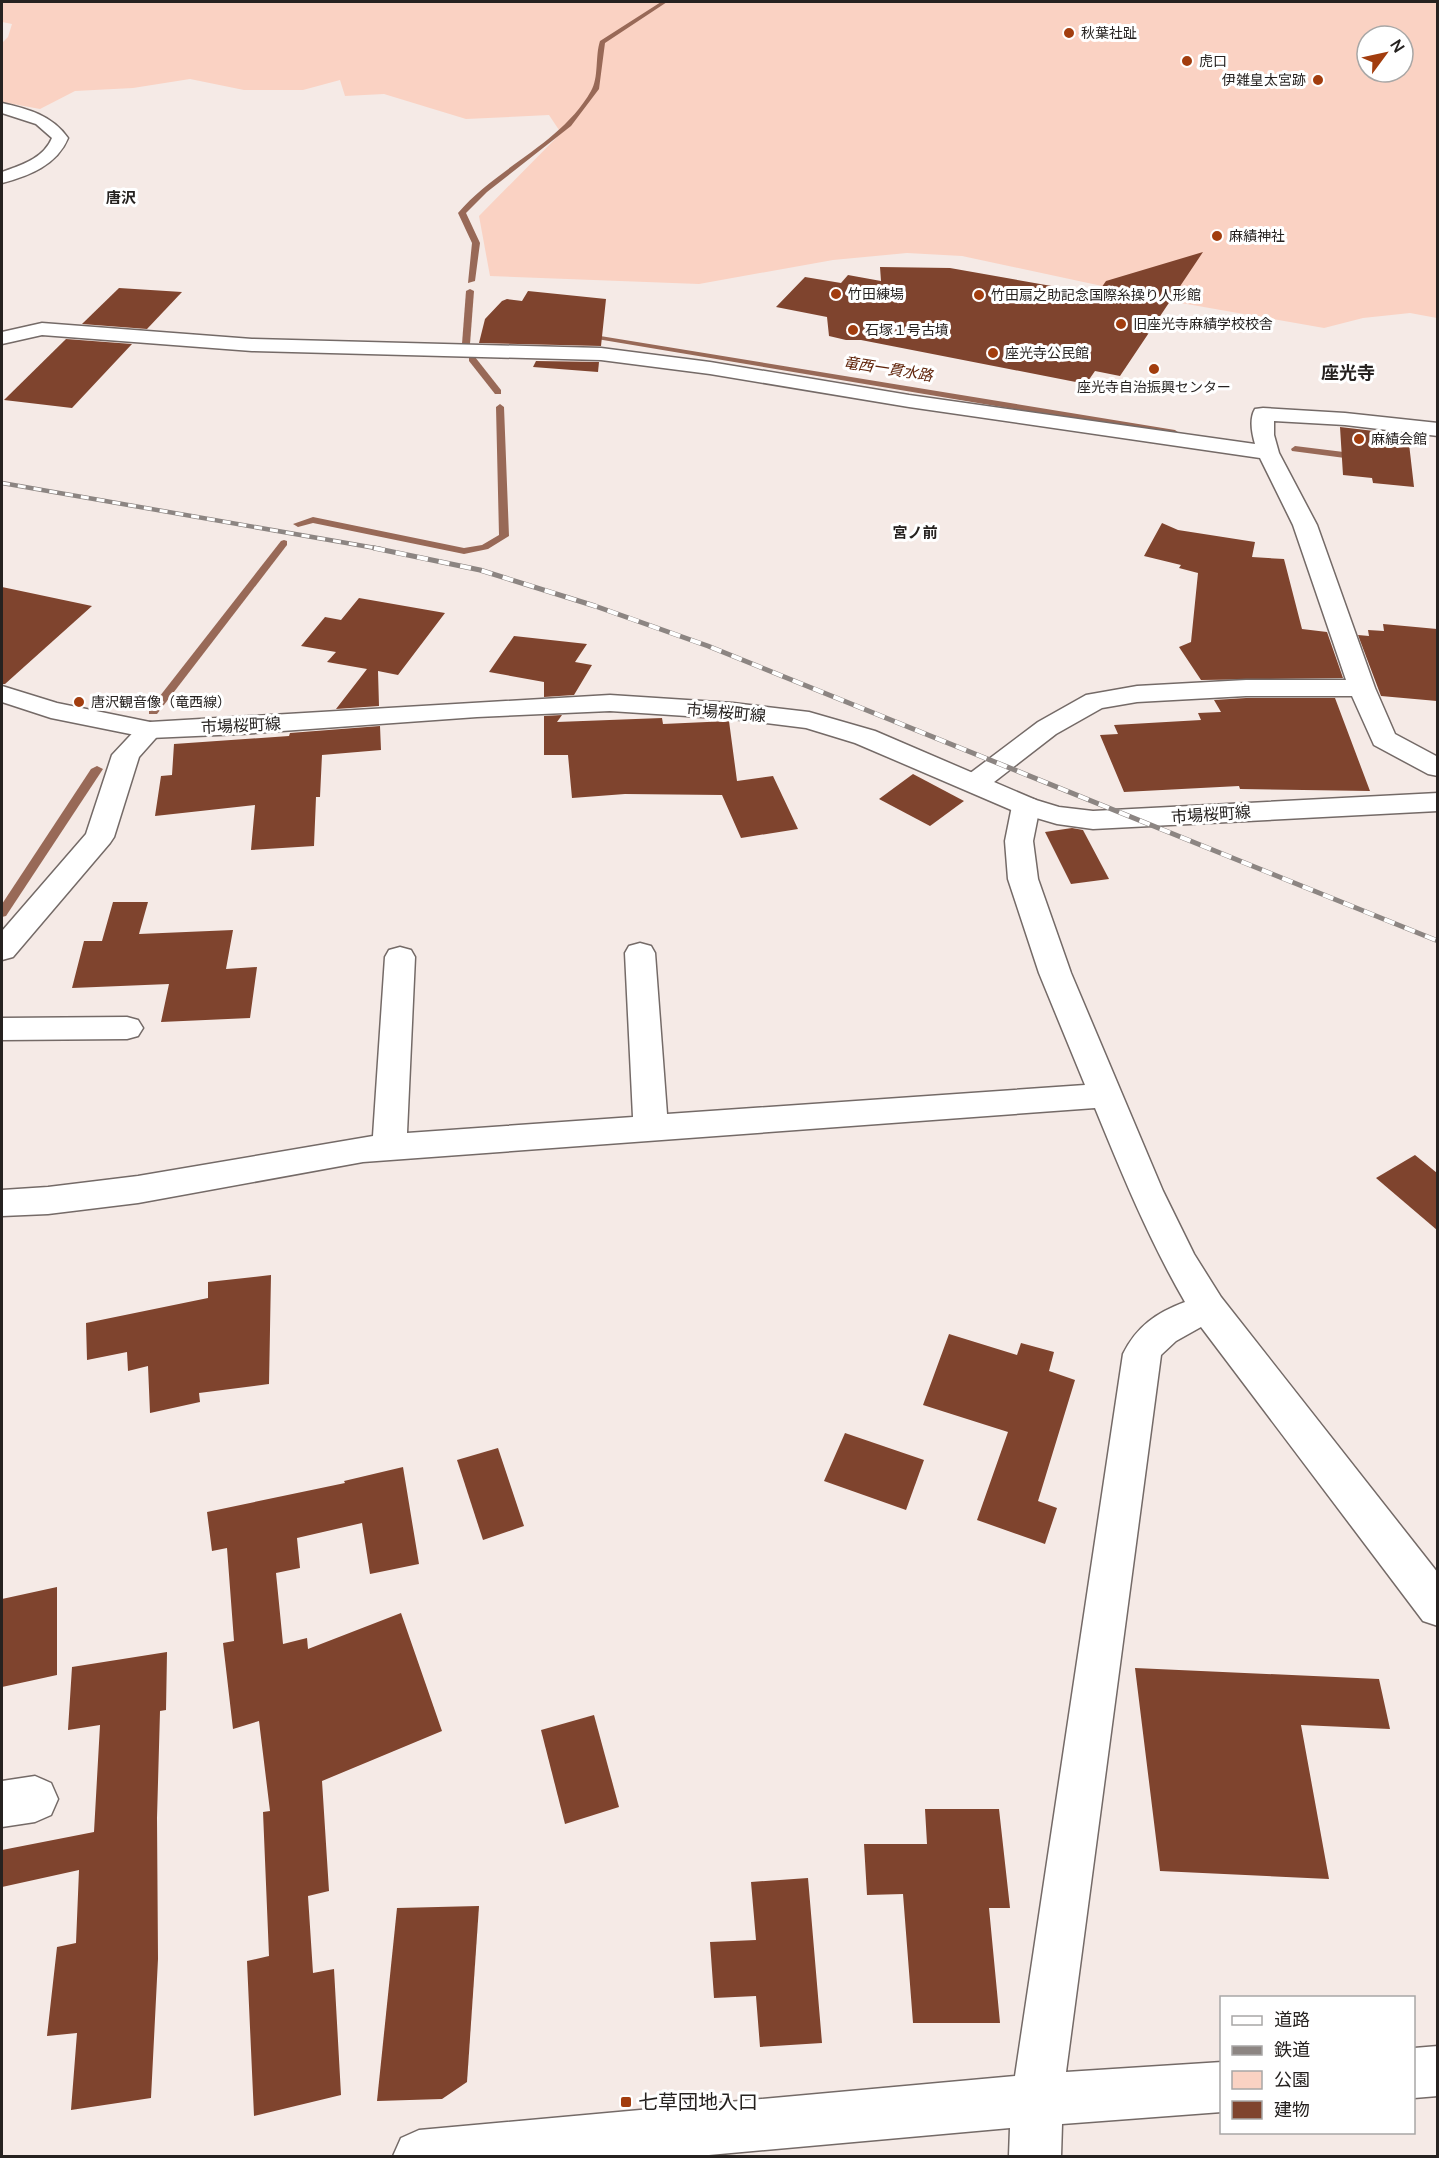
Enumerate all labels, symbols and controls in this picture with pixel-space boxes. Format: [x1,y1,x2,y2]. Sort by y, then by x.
place label: 秋葉社趾 [1081,23,1137,42]
north arrow [1355,24,1415,84]
marker: 秋葉社趾 [1062,26,1076,40]
text: N [1385,35,1410,57]
place label: 虎口 [1199,51,1227,70]
marker: 虎口 [1180,54,1194,68]
place label: 伊雑皇太宮跡 [1222,70,1306,89]
marker: 伊雑皇太宮跡 [1311,73,1325,87]
district label: 唐沢 [106,187,136,208]
place label: 麻績神社 [1229,226,1285,245]
marker: 麻績神社 [1210,229,1224,243]
place label: 竹田練場 [848,284,904,303]
place label: 竹田扇之助記念国際糸操り人形館 [991,285,1201,304]
marker: 竹田練場 [829,287,843,301]
marker: 竹田扇之助記念国際糸操り人形館 [972,288,986,302]
place label: 旧座光寺麻績学校校舎 [1133,314,1273,333]
marker: 旧座光寺麻績学校校舎 [1114,317,1128,331]
place label: 石塚１号古墳 [865,320,949,339]
marker: 石塚１号古墳 [846,323,860,337]
place label: 座光寺公民館 [1005,343,1089,362]
marker: 座光寺公民館 [986,346,1000,360]
water label: 竜西一貫水路 [842,351,936,386]
district label: 座光寺 [1321,360,1375,384]
marker: 座光寺自治振興センター [1147,362,1161,376]
place label: 座光寺自治振興センター [1077,377,1231,396]
place label: 麻績会館 [1371,429,1427,448]
marker: 麻績会館 [1352,432,1366,446]
district label: 宮ノ前 [892,522,938,543]
place label: 唐沢観音像（竜西線） [91,692,231,711]
marker: 唐沢観音像（竜西線） [72,695,86,709]
street label: 市場桜町線 [685,698,767,726]
street label: 市場桜町線 [200,712,282,738]
street label: 市場桜町線 [1170,800,1252,828]
legend [1220,1996,1415,2134]
text: 道路 [1274,2007,1310,2031]
text: 鉄道 [1274,2037,1310,2061]
text: 公園 [1274,2067,1310,2091]
place label: 七草団地入口 [638,2088,758,2115]
marker: 七草団地入口 [619,2095,633,2109]
text: 建物 [1274,2097,1310,2121]

